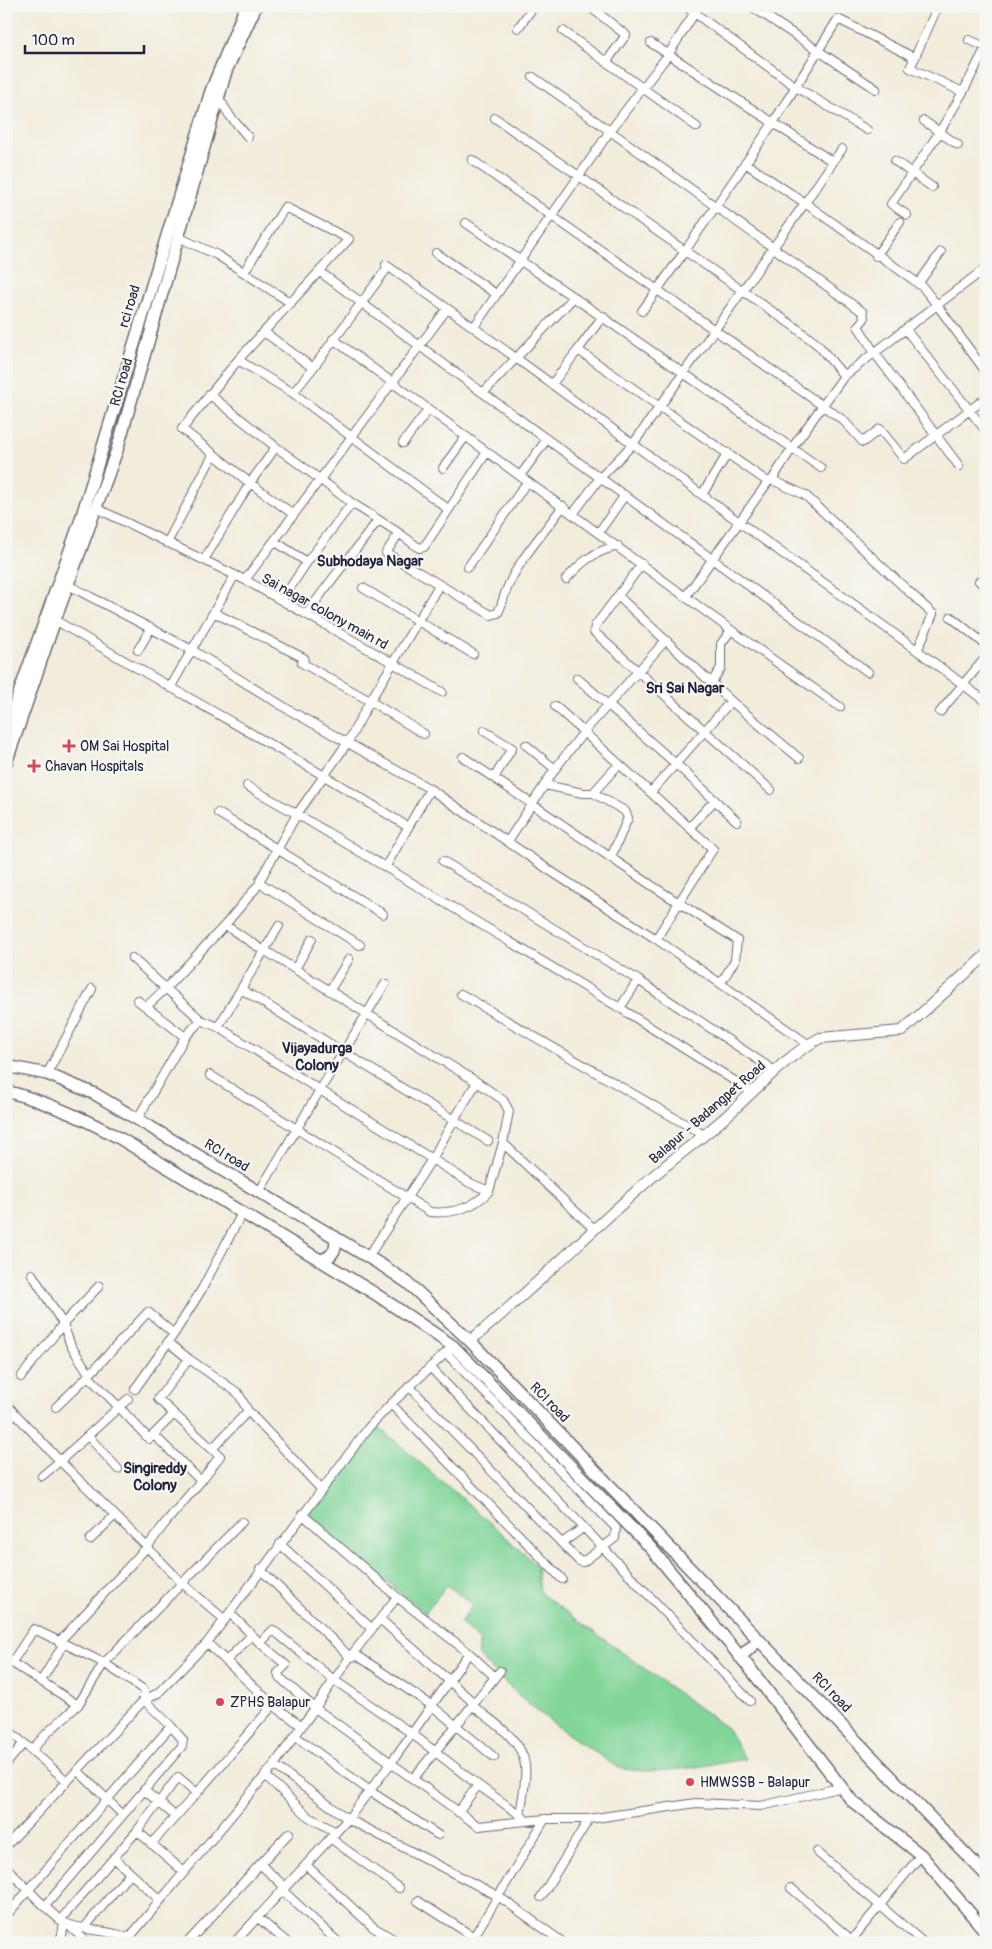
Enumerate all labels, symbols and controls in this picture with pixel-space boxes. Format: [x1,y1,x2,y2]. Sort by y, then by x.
scale bar [25,22,144,54]
text: 100 m [32,31,75,50]
street label: rci road [115,283,144,329]
street label: RCI road [107,356,136,408]
district label: Subhodaya Nagar [317,552,424,571]
street label: Sai nagar colony main rd [259,570,391,653]
district label: Sri Sai Nagar [646,679,725,698]
place label: OM Sai Hospital [80,738,169,755]
marker: OM Sai Hospital [62,739,76,753]
place label: Chavan Hospitals [45,758,144,775]
marker: Chavan Hospitals [27,759,41,773]
district label: Vijayadurga Colony [282,1039,352,1075]
street label: Balapur - Badangpet Road [646,1057,769,1168]
street label: RCI road [201,1135,252,1175]
street label: RCI road [526,1379,573,1426]
district label: Singireddy Colony [123,1459,187,1495]
street label: RCI road [808,1669,855,1716]
place label: ZPHS Balapur [230,1694,310,1711]
marker: ZPHS Balapur [214,1696,226,1708]
place label: HMWSSB - Balapur [700,1774,810,1791]
marker: HMWSSB - Balapur [684,1776,696,1788]

